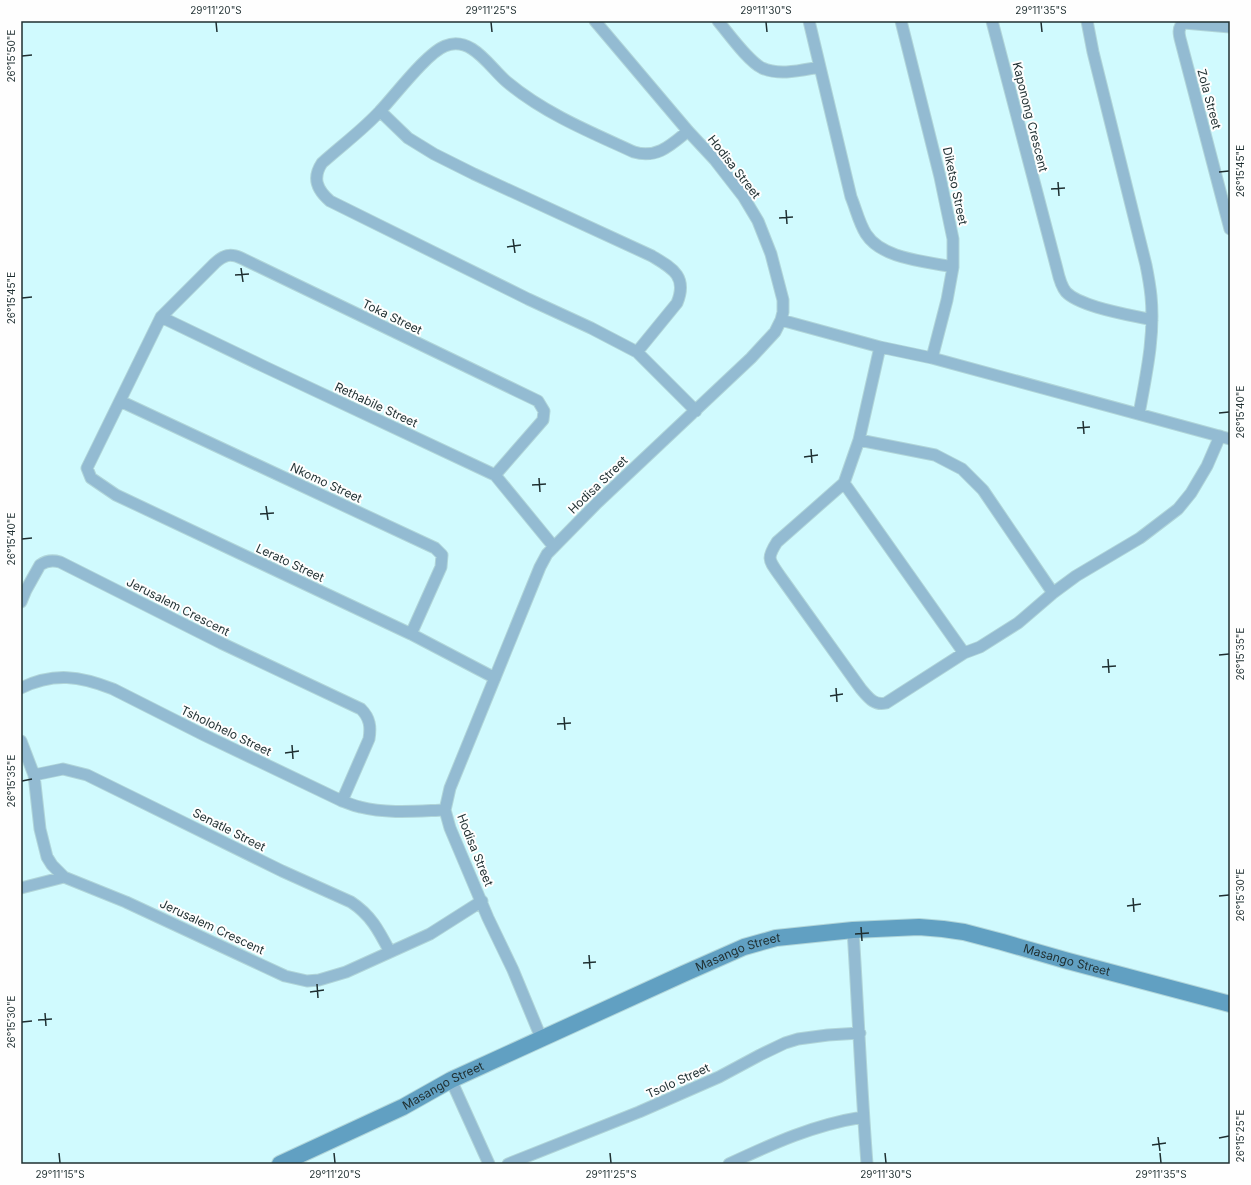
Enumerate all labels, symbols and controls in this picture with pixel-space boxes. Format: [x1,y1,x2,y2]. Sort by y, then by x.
text: 29°11'20"S [190,4,242,16]
text: 29°11'25"S [465,4,517,16]
text: 29°11'30"S [740,4,792,16]
text: 29°11'35"S [1015,4,1067,16]
text: 26°15'50"E [5,29,17,83]
street label: Kaponong Crescent [1010,60,1051,173]
street label: Zola Street [1194,67,1225,131]
street label: Hodisa Street [705,132,764,202]
street label: Diketso Street [940,145,971,226]
text: 26°15'45"E [1234,145,1246,197]
text: 26°15'45"E [5,272,17,324]
street label: Toka Street [360,296,425,337]
street label: Rethabile Street [332,379,420,430]
text: 26°15'40"E [1234,386,1246,438]
street label: Hodisa Street [565,453,630,517]
street label: Nkomo Street [288,459,365,506]
text: 26°15'40"E [5,513,17,565]
street label: Lerato Street [254,540,327,585]
street label: Jerusalem Crescent [124,574,232,639]
text: 26°15'35"E [1234,628,1246,680]
street label: Tsholohelo Street [178,702,274,759]
text: 26°15'35"E [5,755,17,807]
street label: Senatle Street [190,805,268,854]
street label: Hodisa Street [454,811,497,888]
text: 26°15'30"E [1234,868,1246,922]
street label: Jerusalem Crescent [158,896,267,957]
street label: Masango Street [693,930,781,975]
street label: Masango Street [1022,941,1112,979]
text: 26°15'30"E [5,995,17,1049]
street label: Masango Street [400,1058,486,1113]
street label: Tsolo Street [644,1060,712,1101]
text: 26°15'25"E [1234,1110,1246,1162]
text: 29°11'15"S [35,1168,85,1180]
text: 29°11'20"S [309,1168,361,1180]
text: 29°11'25"S [585,1168,637,1180]
text: 29°11'30"S [860,1168,912,1180]
text: 29°11'35"S [1135,1168,1187,1180]

